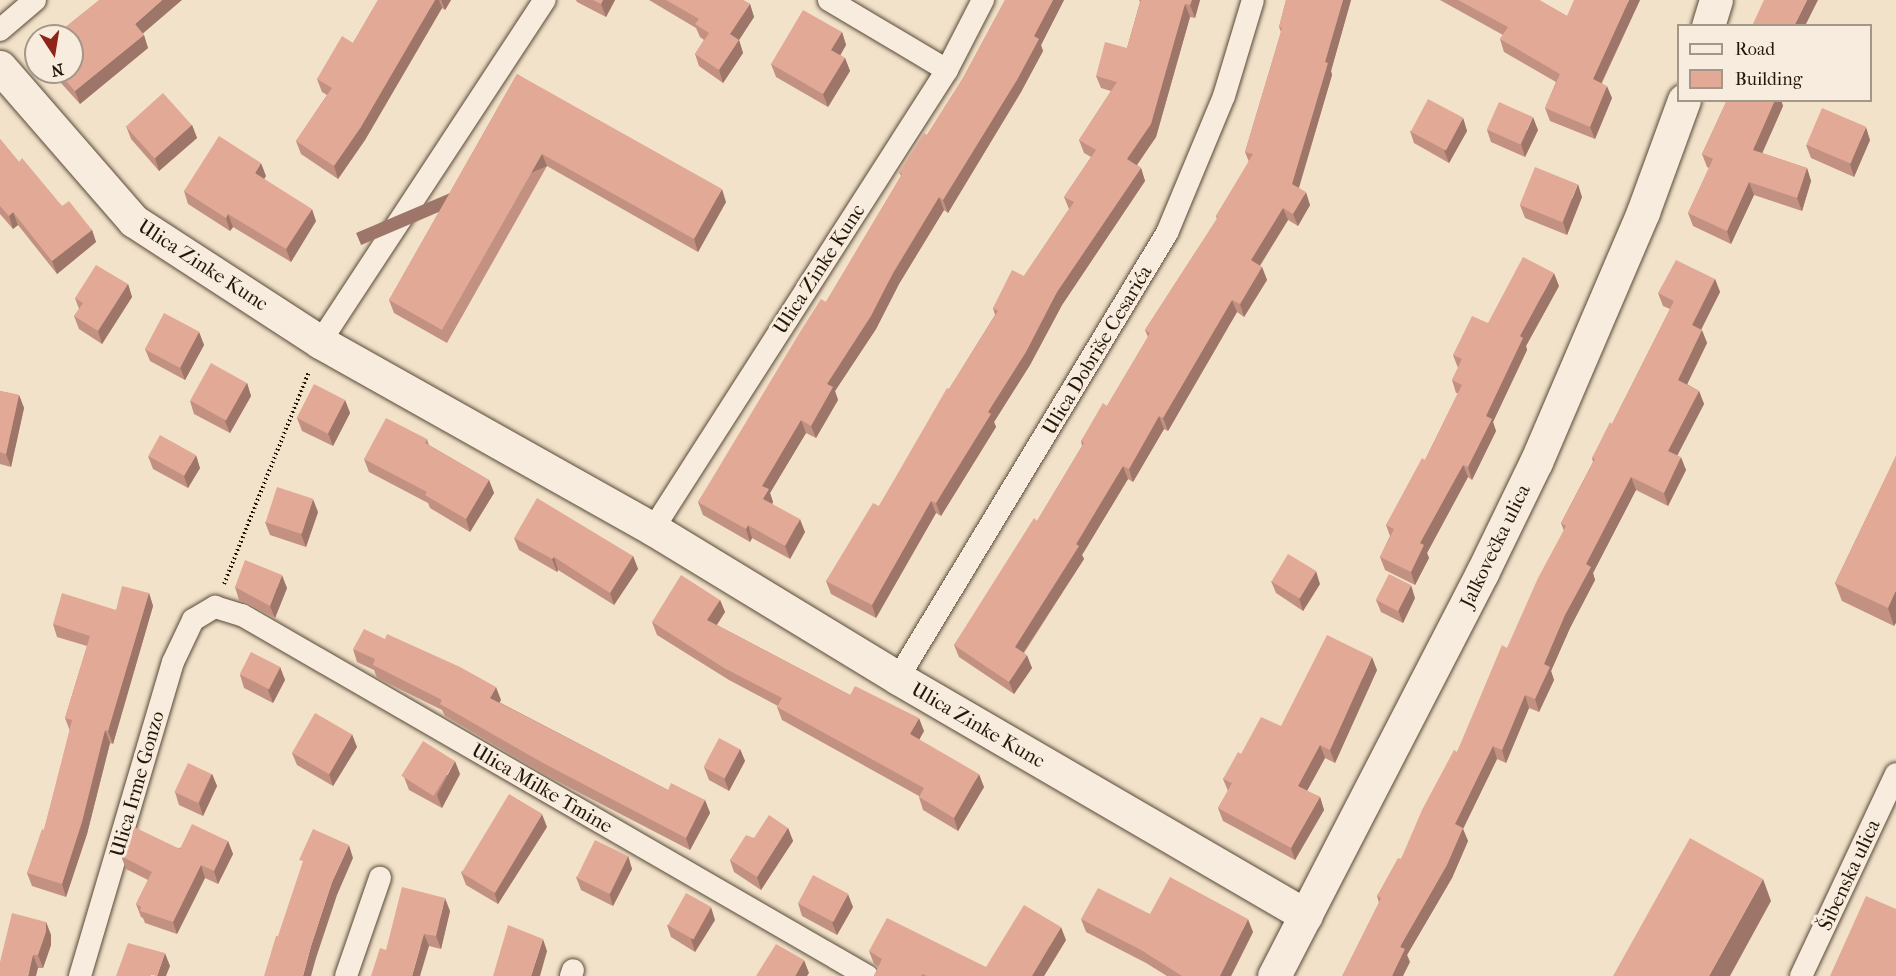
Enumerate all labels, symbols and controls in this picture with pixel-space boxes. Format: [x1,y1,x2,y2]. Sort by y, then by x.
north arrow [24,24,84,84]
legend [1677,24,1872,102]
text: Road [1735,39,1775,60]
text: N [50,60,65,81]
text: Building [1735,69,1802,90]
street label: Ulica Zinke Kunc [768,199,870,339]
street label: Ulica Zinke Kunc [133,214,273,316]
street label: Ulica Dobriše Cesarića [1037,261,1157,439]
street label: Jalkovečka ulica [1455,480,1535,612]
street label: Ulica Zinke Kunc [907,677,1049,773]
street label: Ulica Irme Gonzo [105,708,169,860]
street label: Ulica Milke Tmine [467,738,617,838]
street label: Šibenska ulica [1813,816,1885,934]

